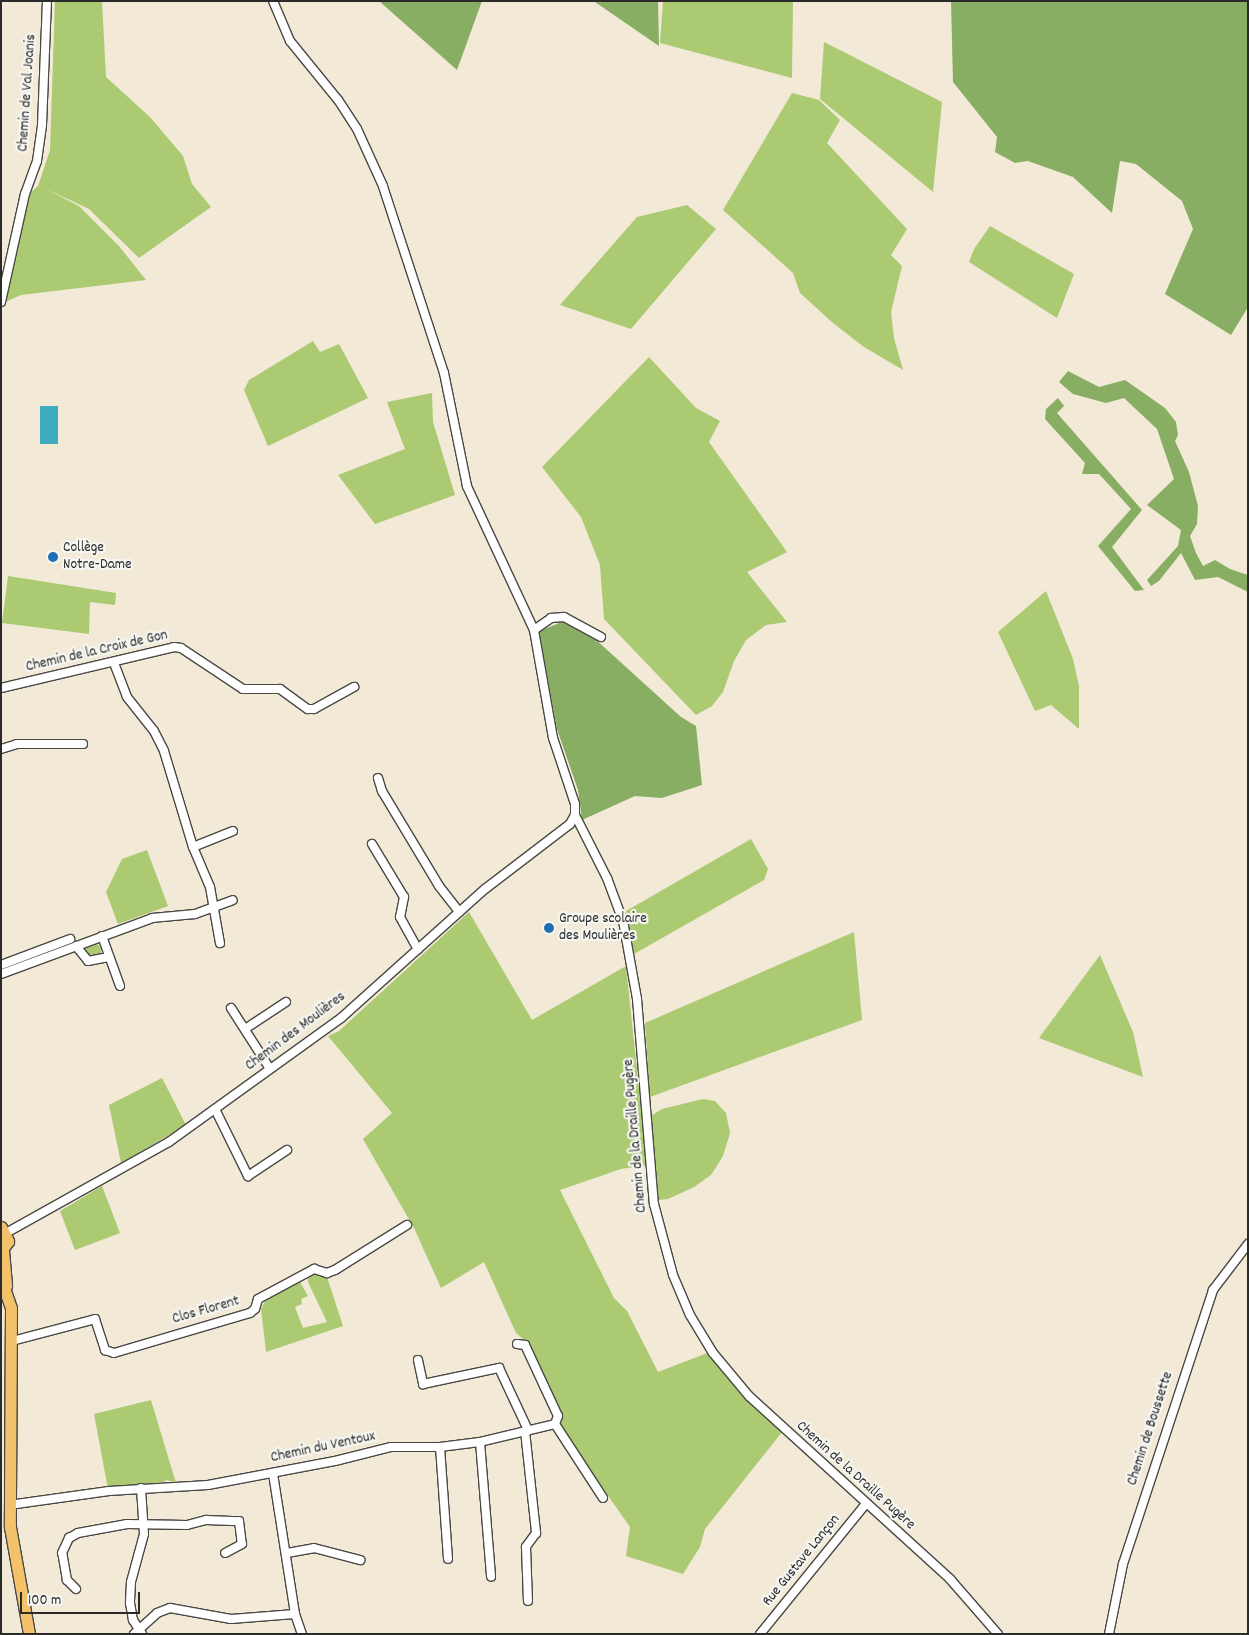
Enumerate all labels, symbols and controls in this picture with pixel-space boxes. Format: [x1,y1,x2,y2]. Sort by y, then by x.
street label: Chemin de Val Joanis [15,34,41,152]
place label: Collège Notre-Dame [63,539,132,574]
marker: Collège Notre-Dame [47,551,59,563]
street label: Chemin de la Croix de Gon [24,627,170,677]
place label: Groupe scolaire des Moulières [559,910,647,945]
marker: Groupe scolaire des Moulières [543,922,555,934]
street label: Chemin des Moulières [242,988,350,1076]
street label: Chemin de la Draille Pugère [620,1058,652,1214]
street label: Clos Florent [170,1293,242,1329]
street label: Chemin de Boussette [1124,1370,1178,1488]
street label: Chemin de la Draille Pugère [792,1418,918,1534]
street label: Chemin du Ventoux [269,1428,377,1468]
street label: Rue Gustave Lançon [760,1512,844,1610]
scale bar [22,1582,142,1614]
text: 100 m [28,1590,61,1612]

